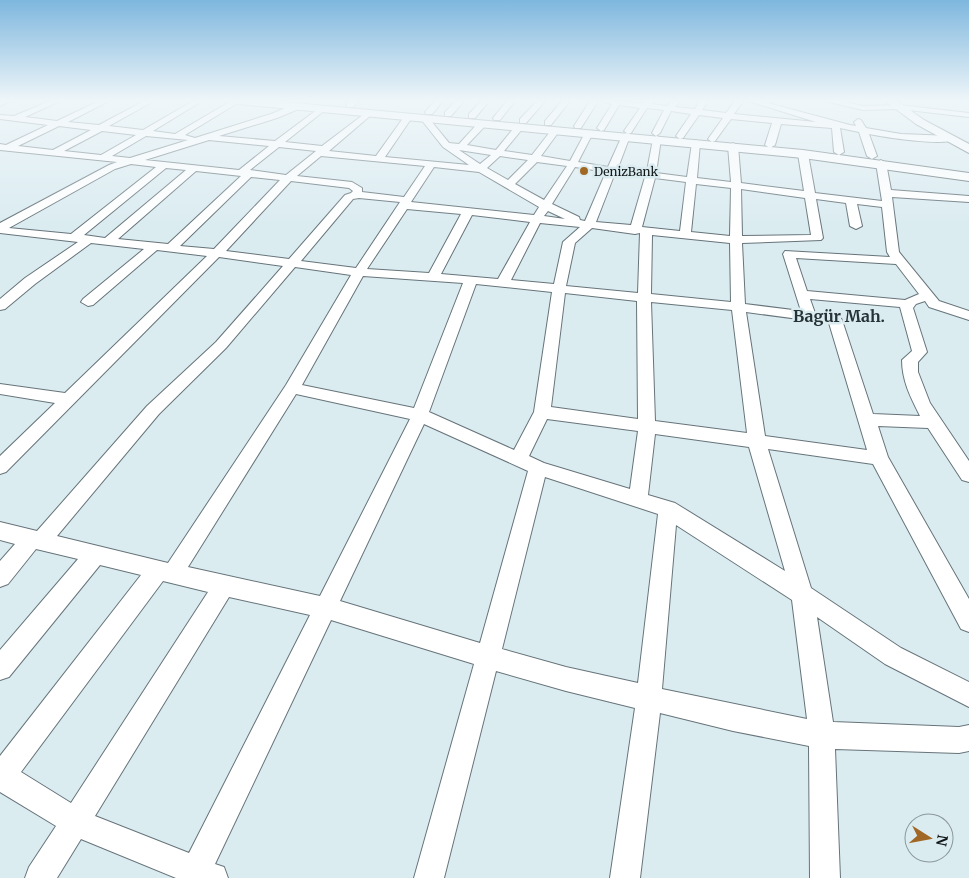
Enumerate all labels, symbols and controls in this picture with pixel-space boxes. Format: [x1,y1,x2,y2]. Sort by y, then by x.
place label: DenizBank [594,164,658,179]
marker: DenizBank [578,165,590,177]
district label: Bagür Mah. [793,306,885,326]
north arrow [904,813,954,863]
text: N [932,833,952,848]

